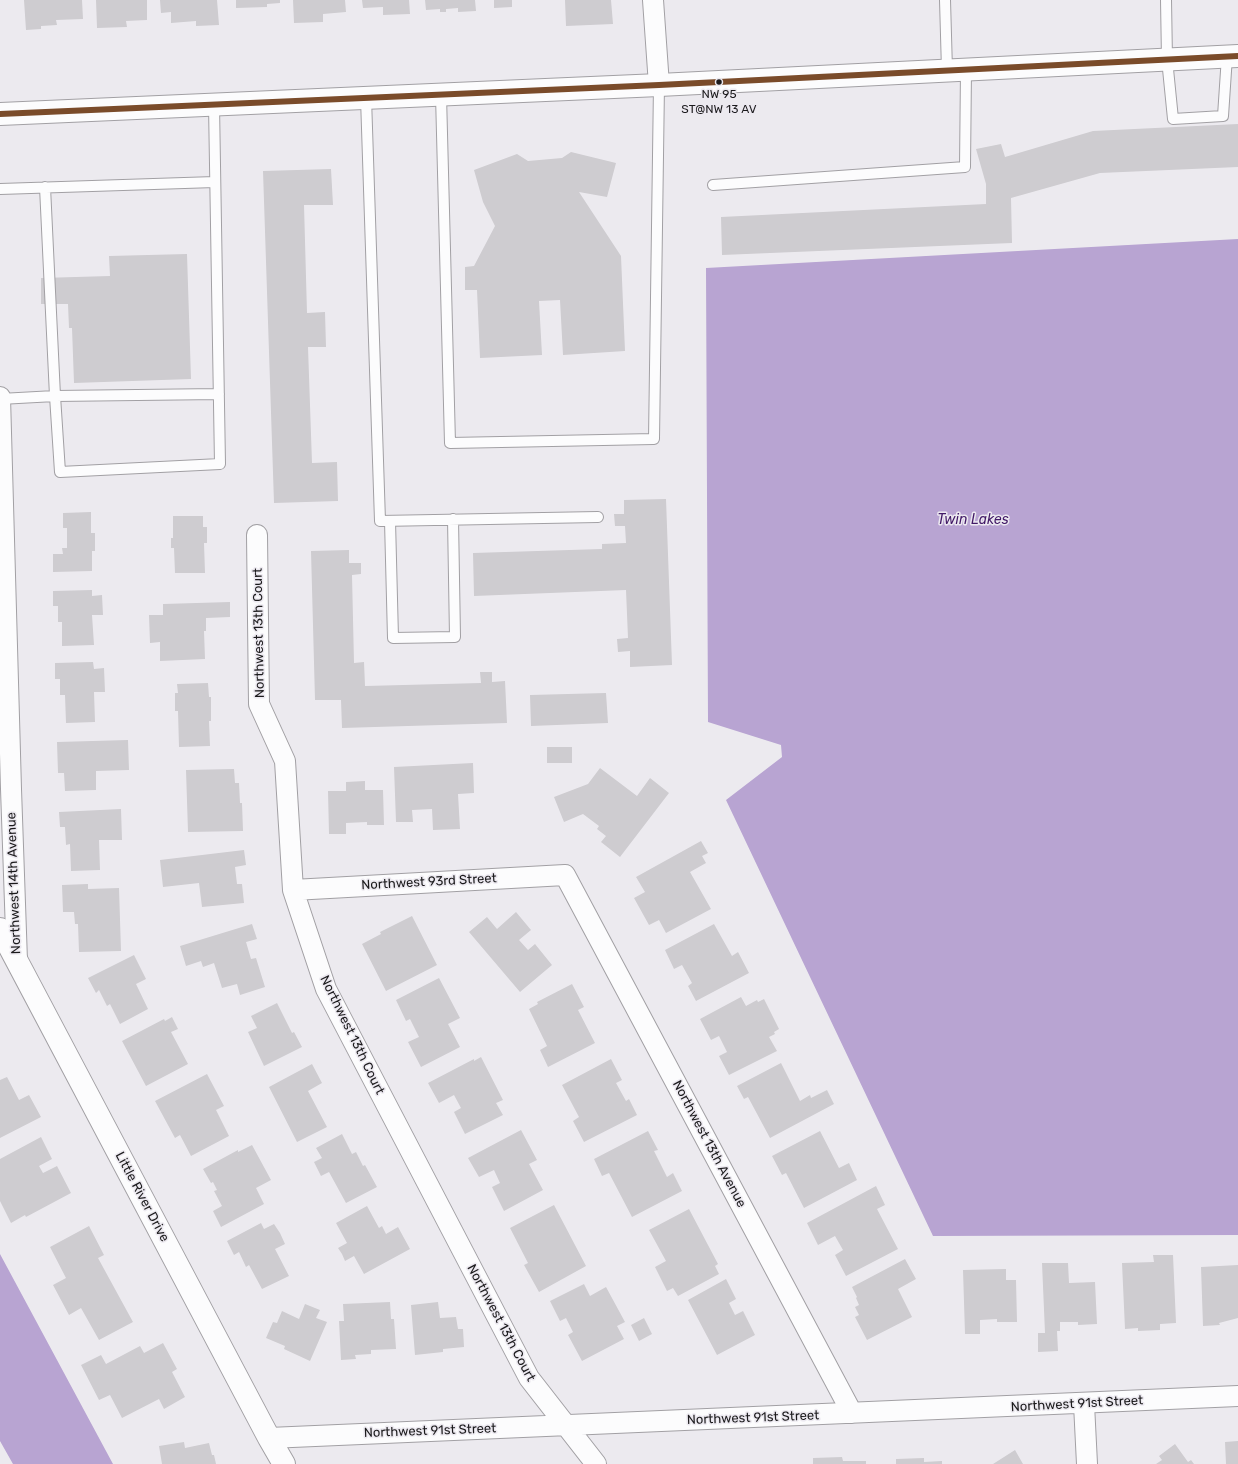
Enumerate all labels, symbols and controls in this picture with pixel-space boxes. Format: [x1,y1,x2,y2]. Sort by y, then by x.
marker: NW 95 ST@NW 13 AV [714,77,724,87]
place label: NW 95 ST@NW 13 AV [681,88,757,116]
water label: Twin Lakes [937,512,1009,528]
street label: Northwest 13th Court [250,568,268,698]
street label: Northwest 14th Avenue [4,812,24,954]
street label: Northwest 93rd Street [361,871,497,893]
street label: Northwest 13th Court [316,973,388,1097]
street label: Northwest 13th Avenue [669,1078,749,1210]
street label: Little River Drive [112,1149,172,1245]
street label: Northwest 13th Court [464,1262,538,1384]
street label: Northwest 91st Street [1010,1393,1144,1415]
street label: Northwest 91st Street [687,1408,819,1428]
street label: Northwest 91st Street [364,1421,496,1441]

